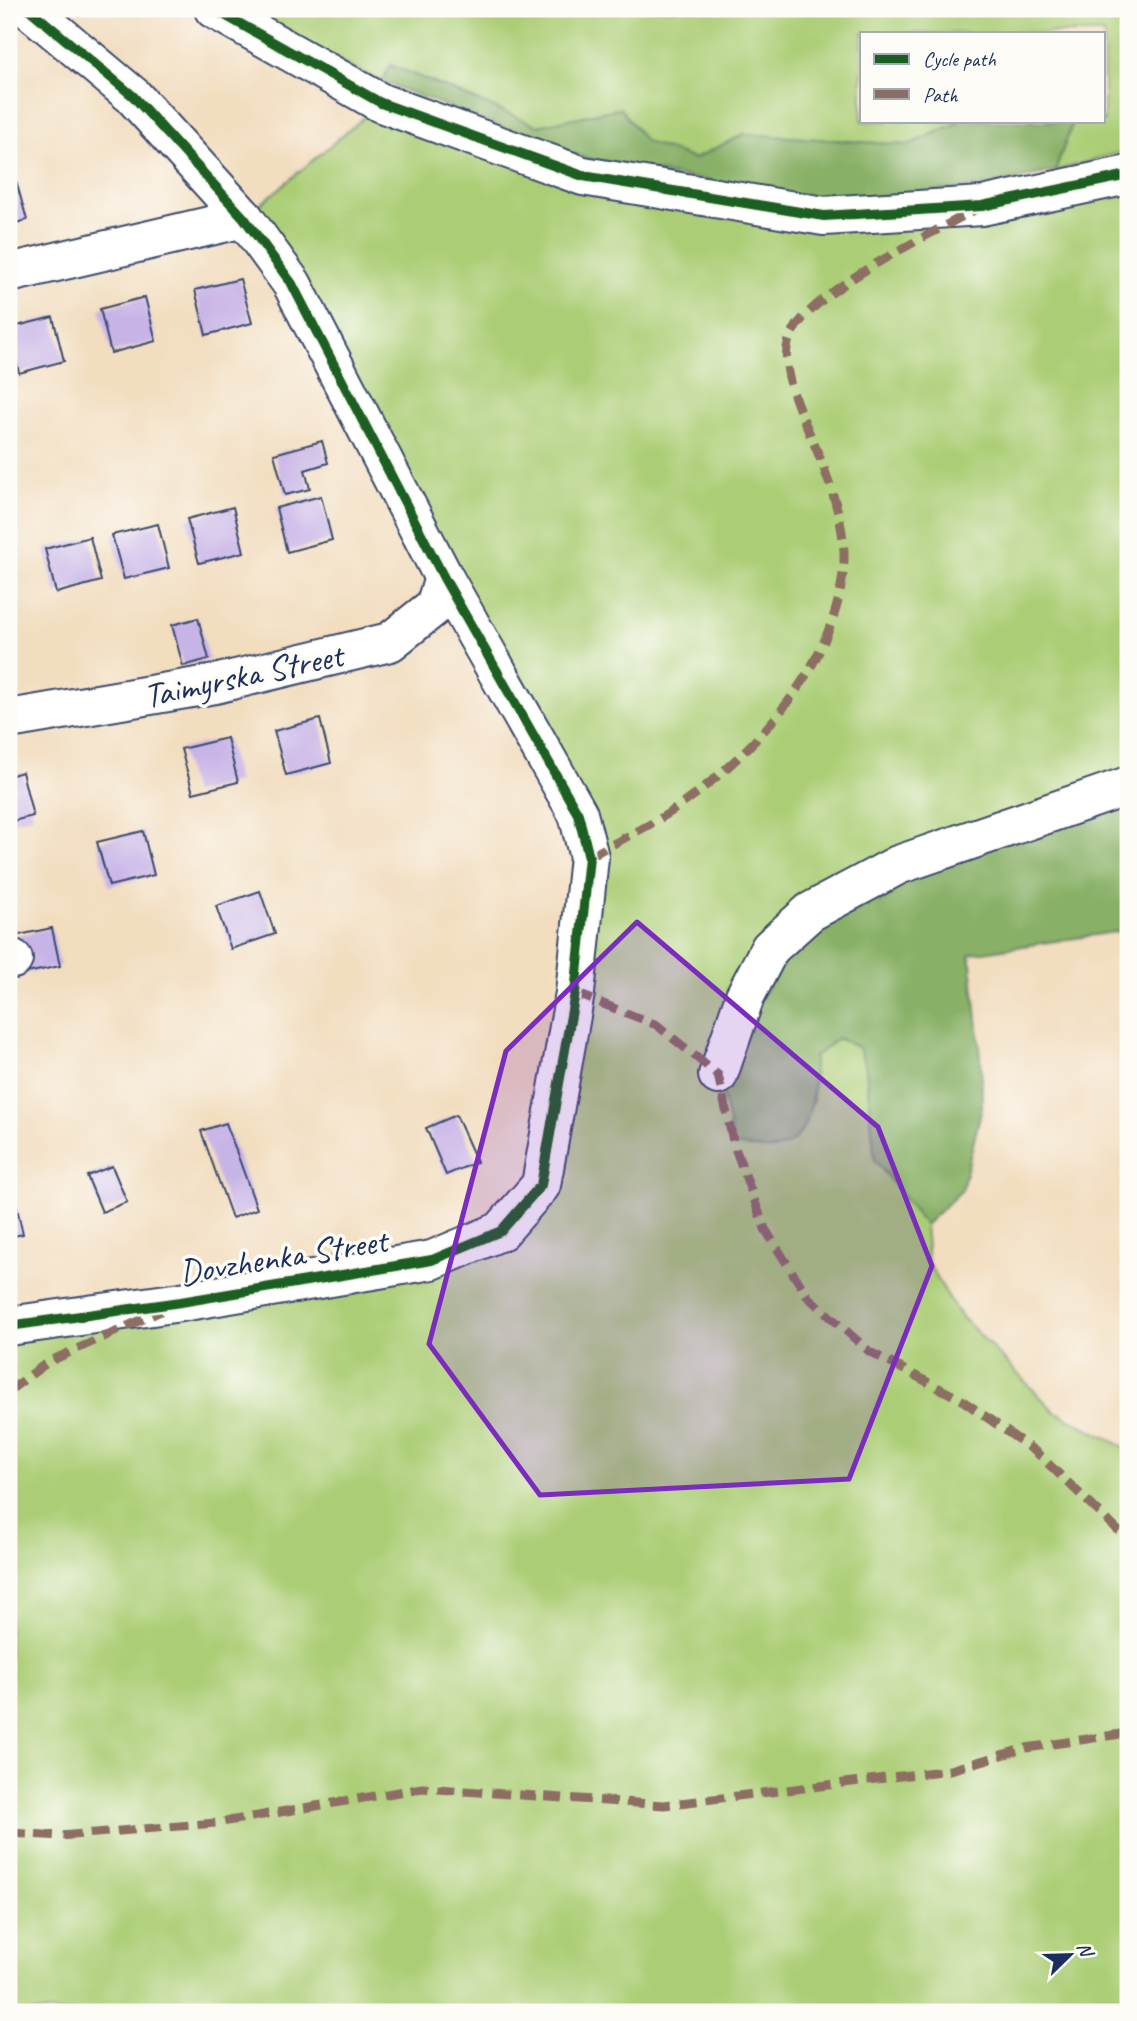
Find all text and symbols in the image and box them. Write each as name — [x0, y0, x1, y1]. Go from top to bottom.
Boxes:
legend — [860, 32, 1106, 122]
text: Cycle path — [923, 46, 996, 72]
text: Path — [923, 82, 959, 108]
street label: Taimyrska Street — [140, 632, 350, 718]
street label: Dovzhenka Street — [176, 1217, 394, 1295]
north arrow — [1036, 1920, 1106, 1990]
text: N — [1071, 1939, 1099, 1962]

